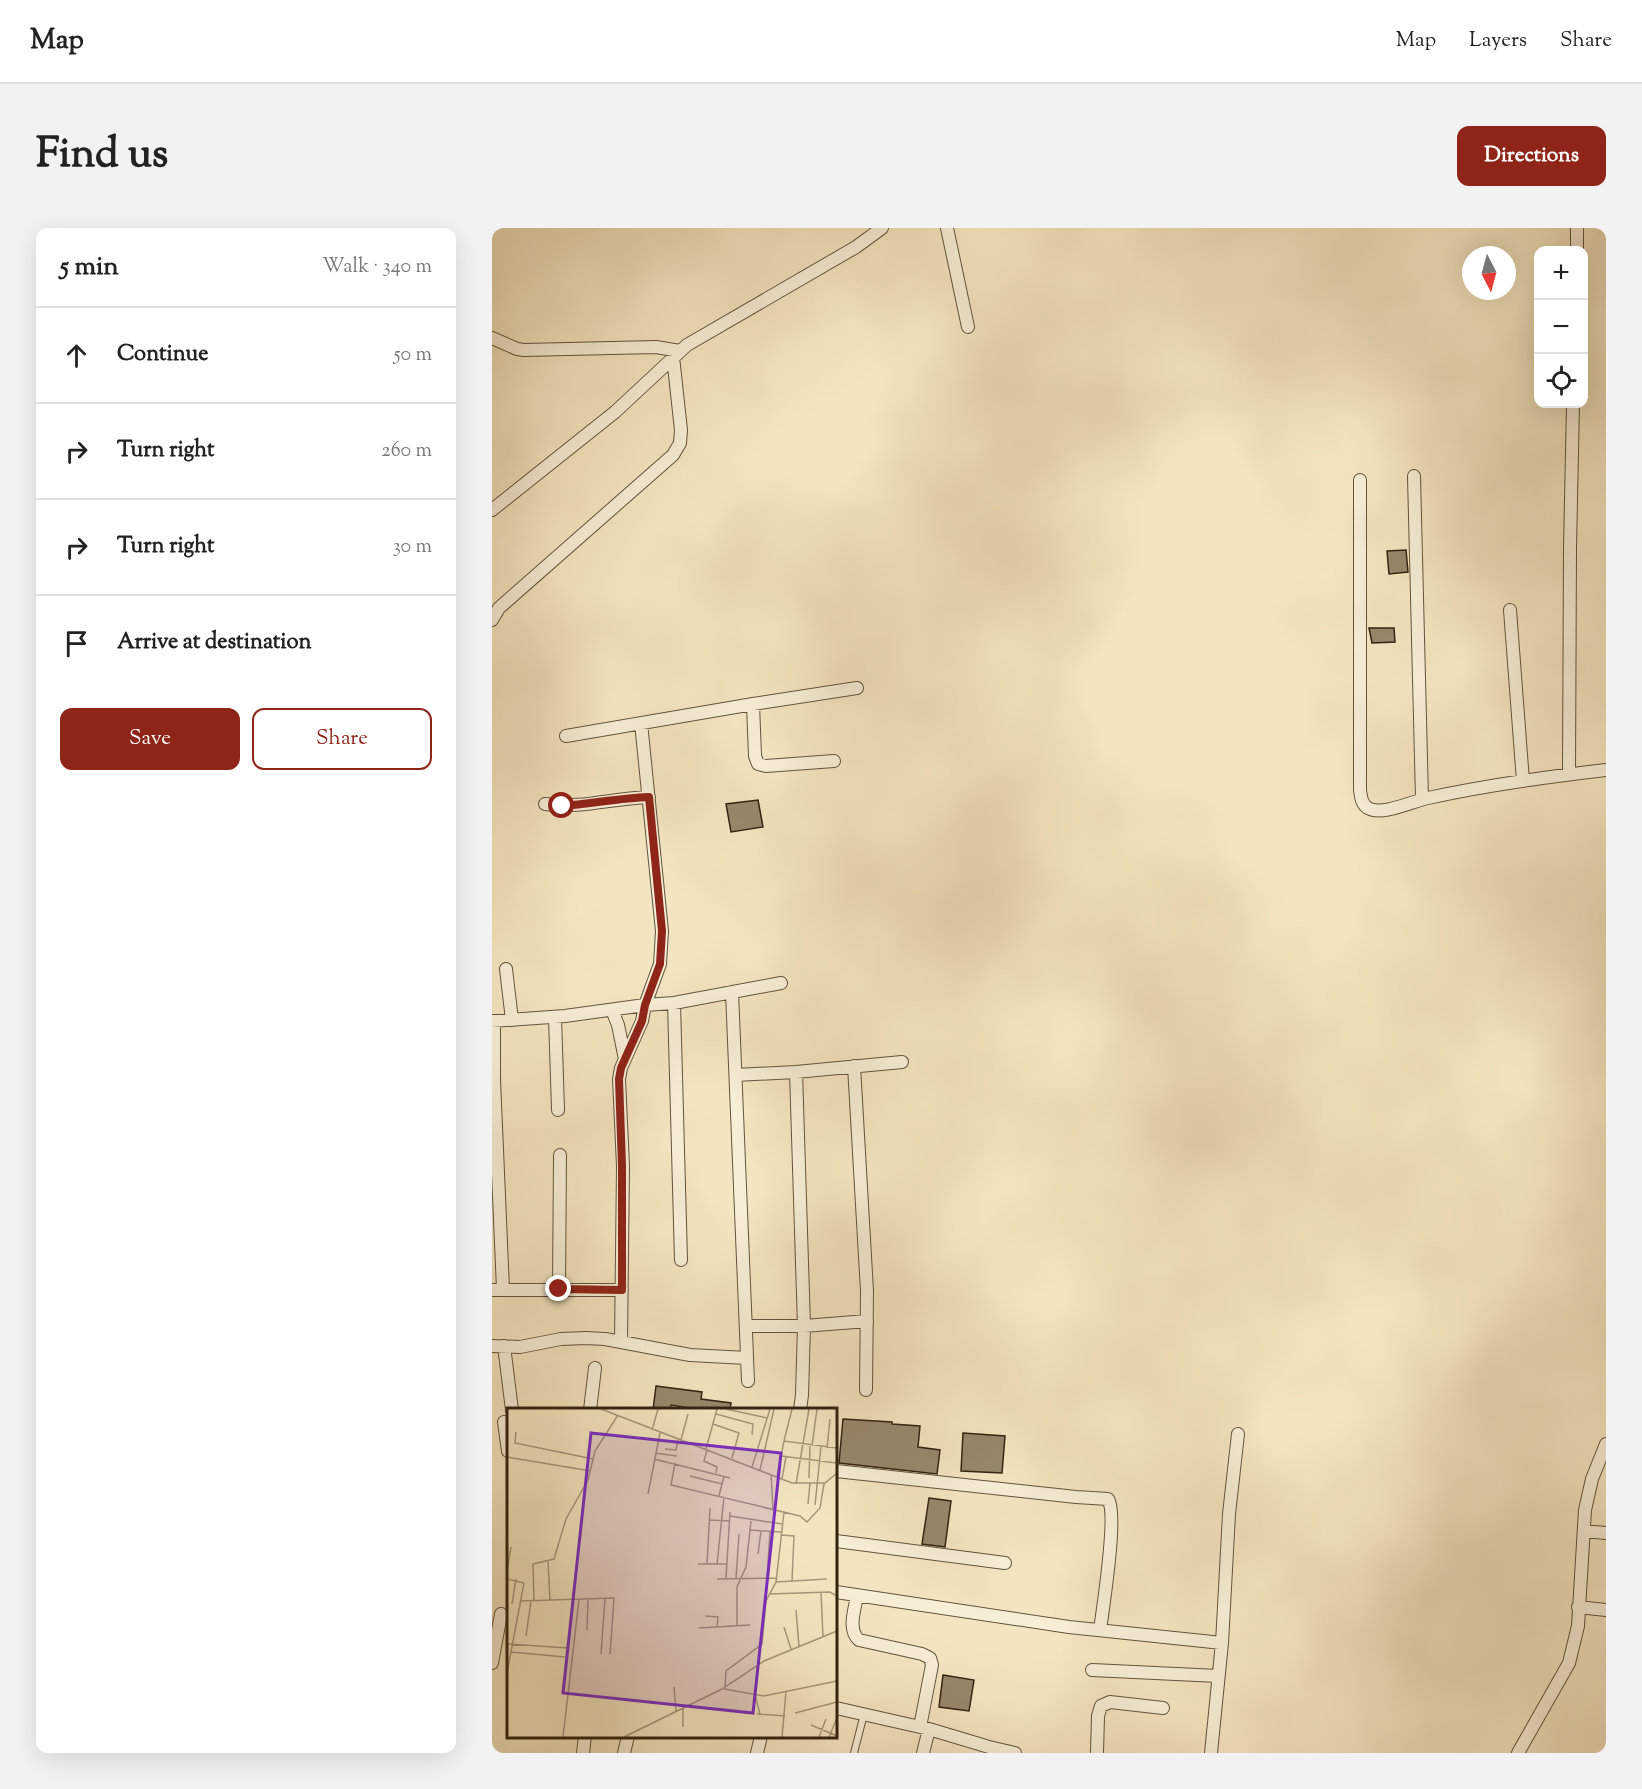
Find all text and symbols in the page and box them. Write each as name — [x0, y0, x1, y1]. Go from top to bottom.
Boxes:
text: Map — [30, 21, 84, 61]
text: Map — [1396, 26, 1436, 56]
text: Layers — [1469, 26, 1527, 56]
text: Share — [1560, 26, 1612, 56]
text: Find us — [36, 126, 168, 186]
button: Directions — [1457, 126, 1606, 186]
north arrow — [1462, 246, 1516, 300]
map controls — [1534, 246, 1588, 408]
button: + — [1534, 246, 1588, 300]
text: 5 min — [60, 249, 119, 286]
text: Walk · 340 m — [322, 253, 432, 282]
button: − — [1534, 300, 1588, 354]
icon: ahead — [60, 339, 93, 372]
text: Continue — [117, 339, 208, 371]
text: 50 m — [394, 341, 432, 370]
button: locate — [1534, 354, 1588, 408]
icon: right — [60, 435, 93, 468]
text: Turn right — [117, 435, 214, 467]
text: 260 m — [381, 437, 432, 466]
icon: right — [60, 531, 93, 564]
text: Turn right — [117, 531, 214, 563]
text: 30 m — [393, 533, 432, 562]
icon: arrive — [60, 627, 93, 660]
text: Arrive at destination — [117, 627, 312, 659]
button: Save — [60, 708, 240, 770]
button: Share — [252, 708, 432, 770]
route start — [548, 792, 574, 818]
route end — [545, 1275, 571, 1301]
inset map — [507, 1408, 837, 1738]

